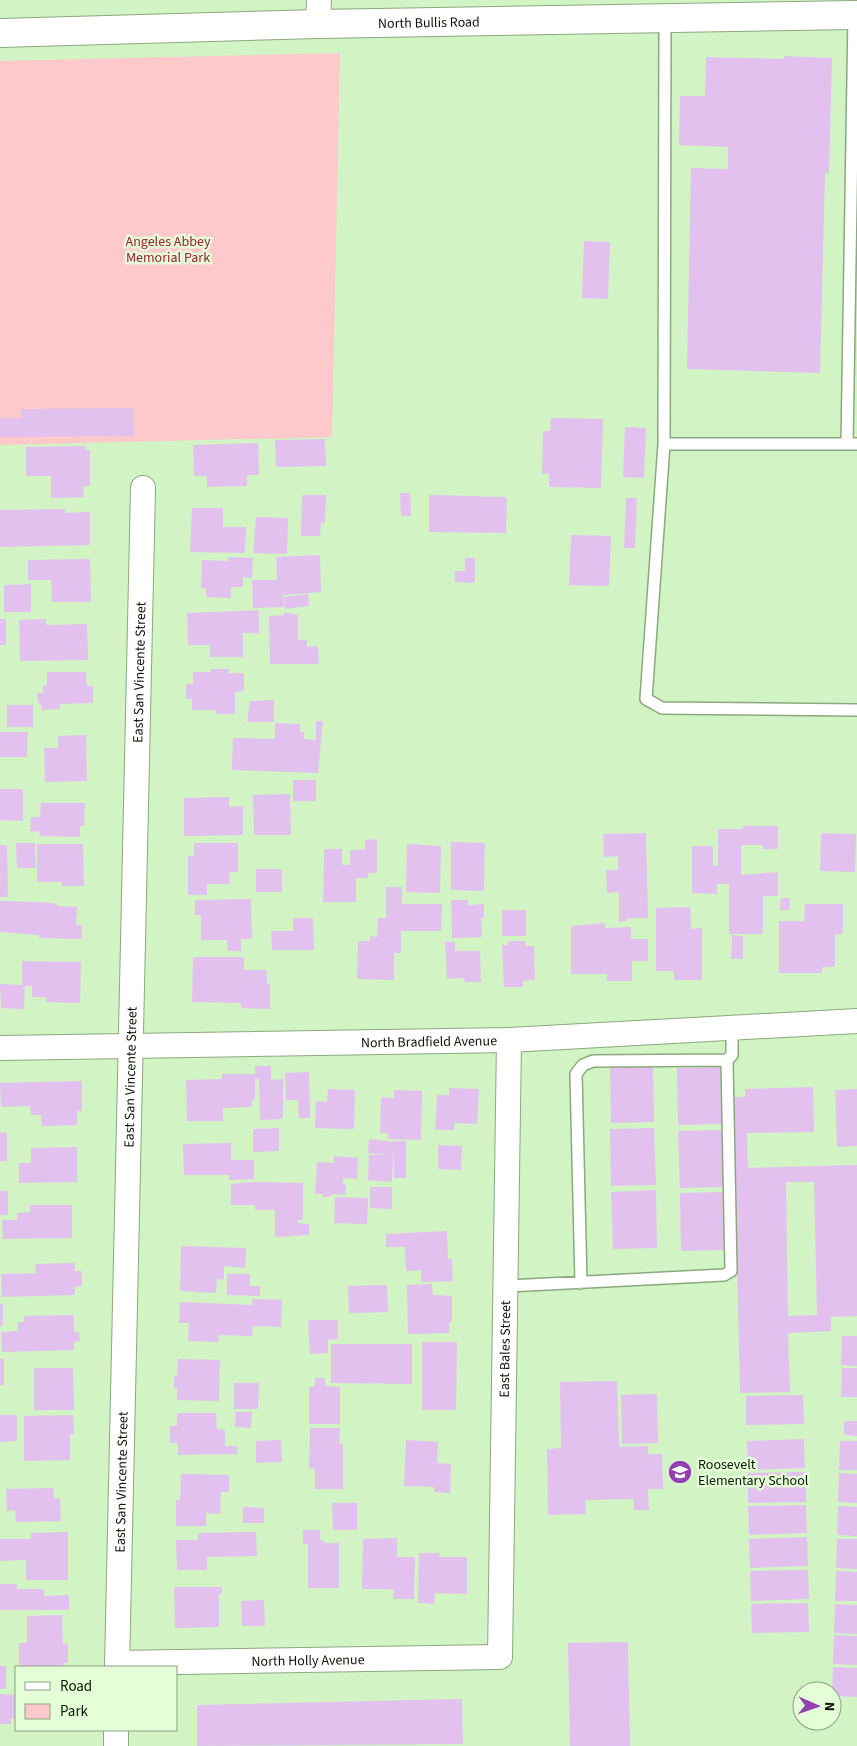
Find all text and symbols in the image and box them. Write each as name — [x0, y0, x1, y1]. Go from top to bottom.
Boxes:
street label: North Bullis Road — [378, 12, 480, 34]
park label: Angeles Abbey Memorial Park — [126, 232, 211, 268]
street label: East San Vincente Street — [128, 601, 151, 743]
street label: East San Vincente Street — [119, 1006, 143, 1148]
street label: North Bradfield Avenue — [361, 1031, 497, 1053]
street label: East Bales Street — [495, 1300, 516, 1398]
street label: East San Vincente Street — [111, 1411, 134, 1553]
place label: Roosevelt Elementary School — [698, 1455, 809, 1491]
school or university icon: Roosevelt Elementary School — [667, 1459, 693, 1485]
street label: North Holly Avenue — [251, 1650, 365, 1672]
legend — [15, 1666, 178, 1731]
text: Road — [60, 1676, 92, 1697]
north arrow — [792, 1681, 842, 1731]
text: Park — [60, 1701, 89, 1722]
text: N — [819, 1701, 839, 1711]

